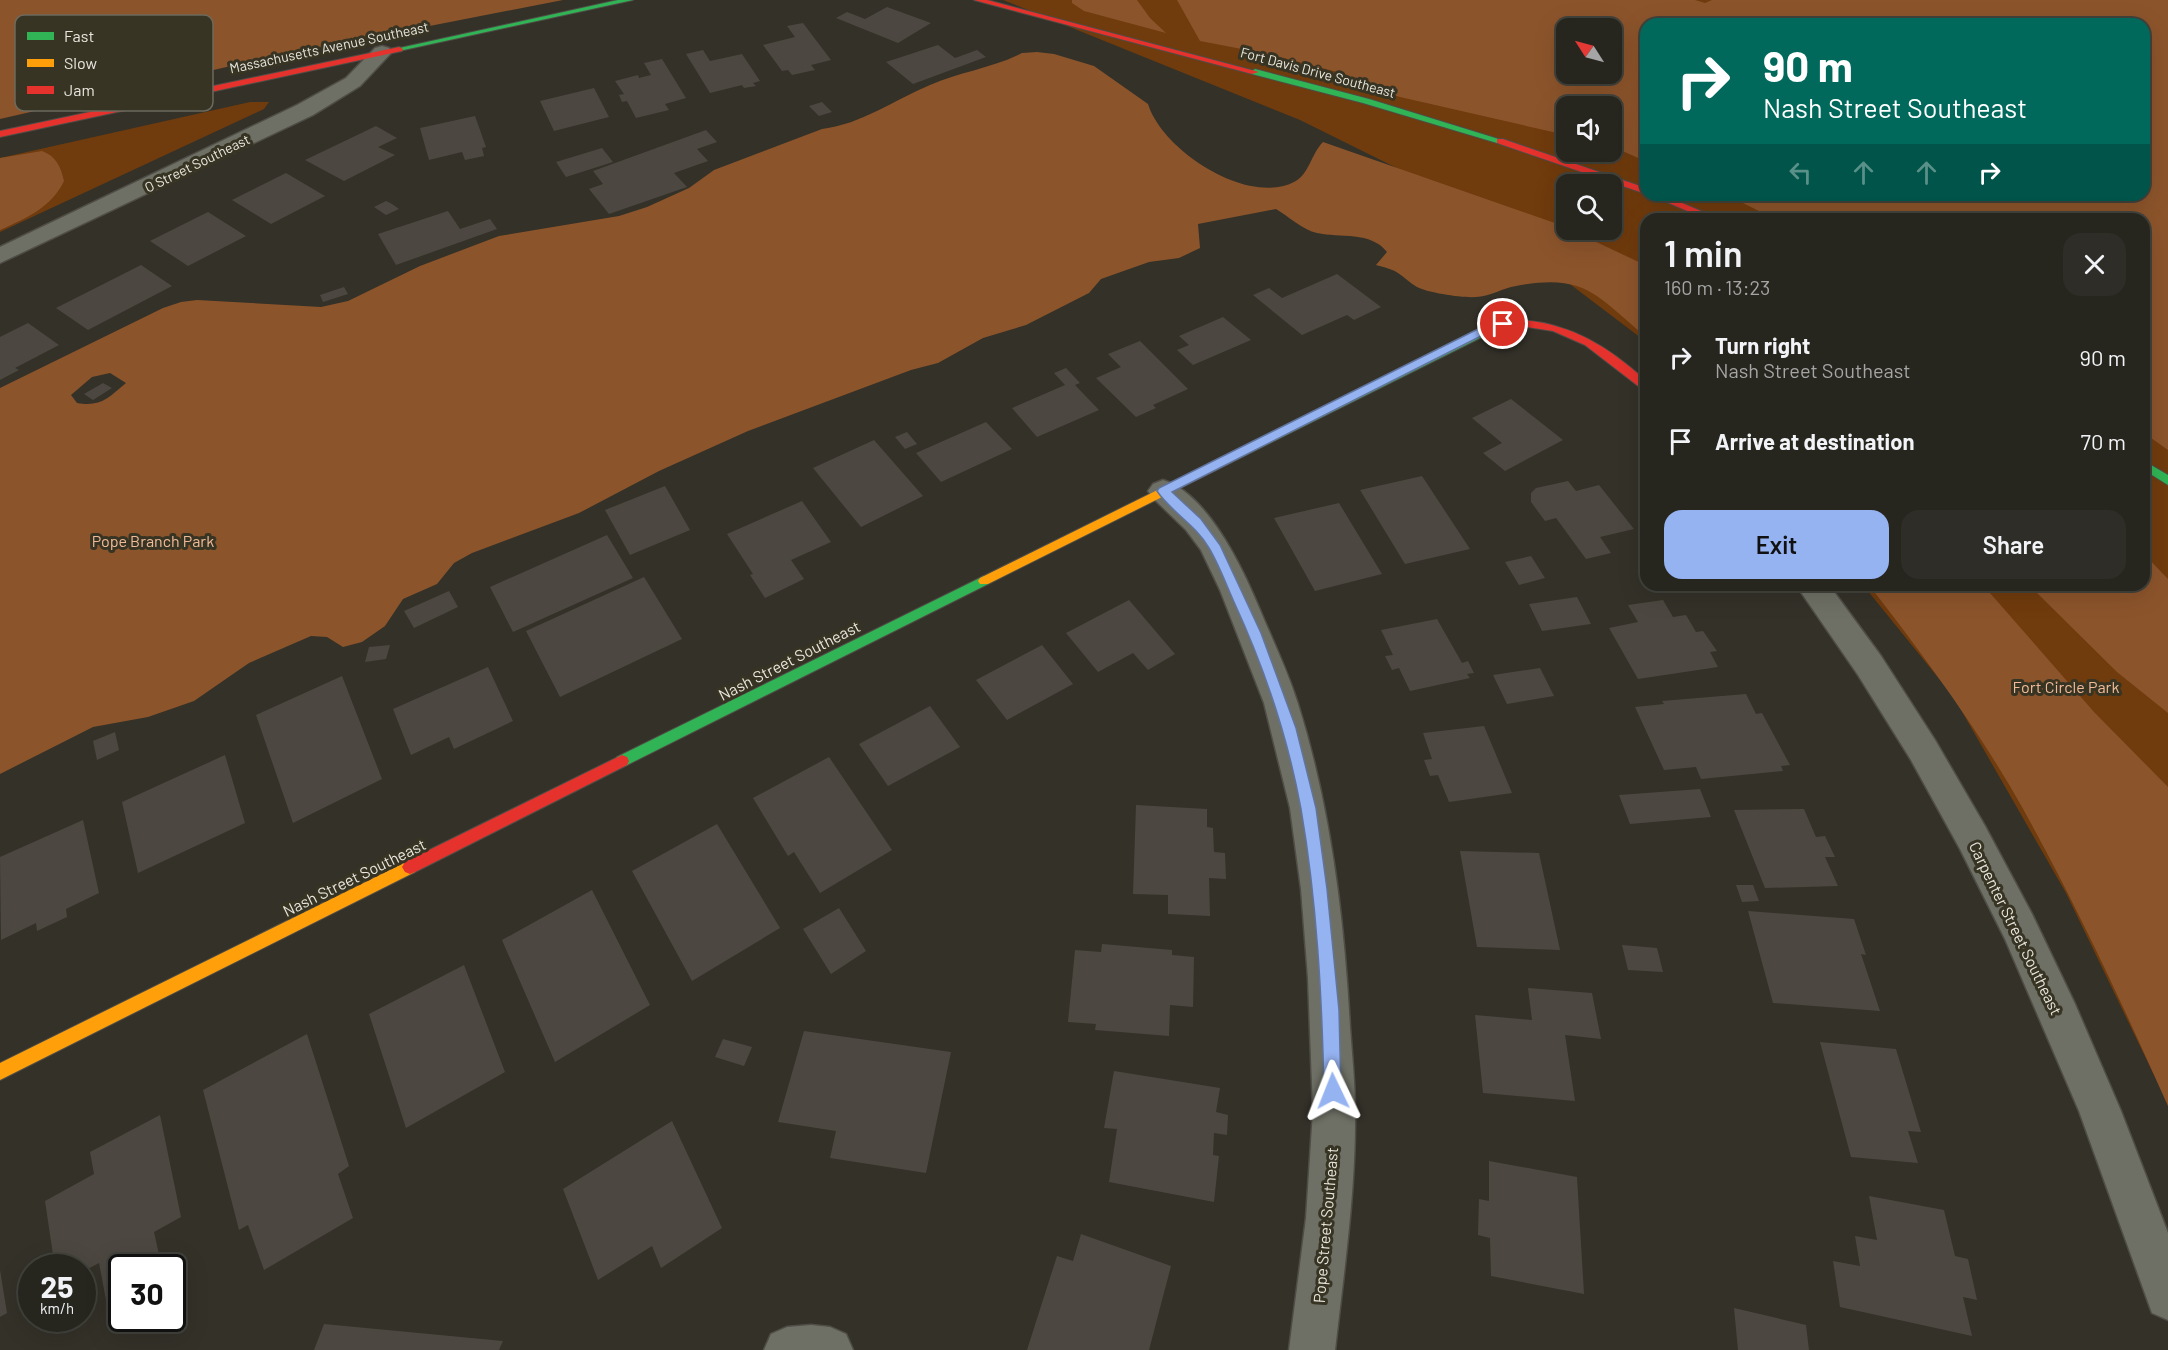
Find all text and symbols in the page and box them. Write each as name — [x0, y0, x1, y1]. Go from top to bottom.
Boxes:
legend — [15, 15, 213, 111]
street label: Massachusetts Avenue Southeast — [228, 18, 430, 76]
north arrow — [1556, 18, 1622, 84]
map controls — [1556, 18, 1622, 240]
text: Fast — [64, 26, 94, 45]
text: 90 m — [1763, 40, 1853, 90]
icon: right — [1664, 42, 1742, 120]
street label: Fort Davis Drive Southeast — [1239, 43, 1397, 101]
text: Slow — [64, 53, 97, 72]
text: Jam — [64, 80, 95, 99]
text: Nash Street Southeast — [1763, 91, 2027, 123]
button: sound — [1556, 96, 1622, 162]
street label: O Street Southeast — [142, 130, 252, 196]
icon: left — [1784, 156, 1817, 189]
icon: ahead — [1847, 156, 1880, 189]
icon: ahead — [1910, 156, 1943, 189]
icon: right — [1973, 156, 2006, 189]
button: search — [1556, 174, 1622, 240]
text: 1 min — [1664, 231, 1743, 274]
button: close — [2063, 233, 2126, 296]
text: 160 m · 13:23 — [1664, 275, 1770, 299]
pin — [1477, 298, 1528, 349]
icon: arrive — [1486, 307, 1519, 340]
text: Turn right — [1715, 332, 1810, 358]
icon: right — [1664, 341, 1697, 374]
text: 90 m — [2080, 344, 2126, 370]
text: Nash Street Southeast — [1715, 358, 1911, 382]
icon: arrive — [1664, 425, 1697, 458]
text: Arrive at destination — [1715, 428, 1914, 454]
text: 70 m — [2081, 428, 2126, 454]
button: Exit — [1664, 510, 1889, 579]
button: Share — [1901, 510, 2126, 579]
park label: Pope Branch Park — [92, 531, 214, 550]
street label: Nash Street Southeast — [715, 616, 863, 704]
park label: Fort Circle Park — [2013, 677, 2119, 696]
street label: Nash Street Southeast — [280, 834, 428, 920]
street label: Carpenter Street Southeast — [1966, 838, 2066, 1018]
position arrow — [1301, 1059, 1365, 1123]
street label: Pope Street Southeast — [1309, 1146, 1341, 1304]
speed limit sign: 30 — [108, 1254, 186, 1332]
text: 25 — [41, 1268, 73, 1304]
text: km/h — [40, 1299, 74, 1317]

